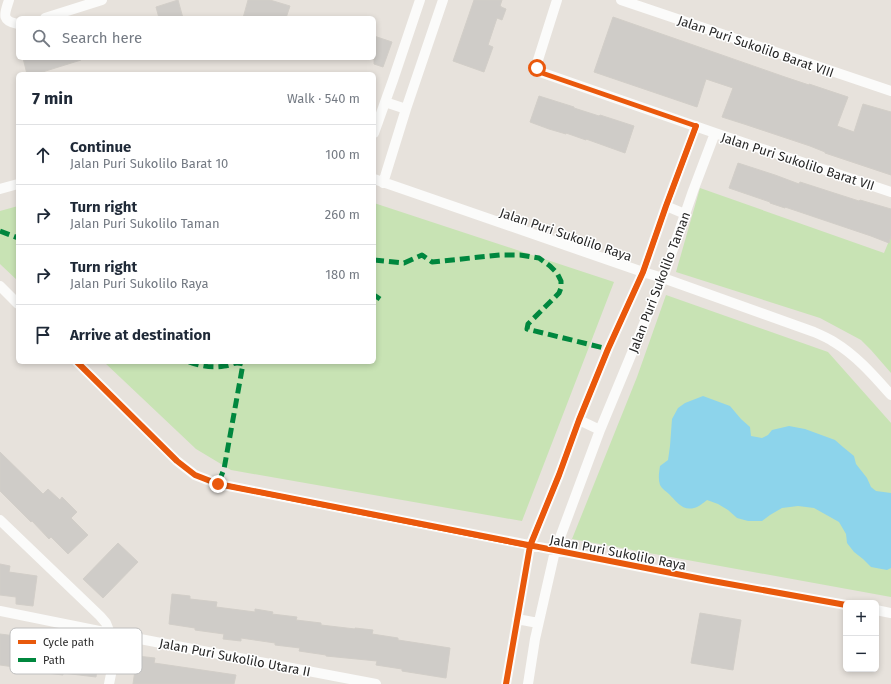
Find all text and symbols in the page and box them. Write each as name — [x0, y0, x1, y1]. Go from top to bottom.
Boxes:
street label: Jalan Puri Sukolilo Barat VIII — [676, 13, 836, 80]
search box — [16, 16, 376, 60]
icon: search — [30, 27, 52, 49]
text: Search here — [62, 29, 142, 47]
route start — [528, 59, 546, 77]
text: 7 min — [32, 88, 73, 109]
text: Walk · 540 m — [287, 91, 360, 106]
street label: Jalan Puri Sukolilo Barat VII — [719, 130, 876, 193]
text: Continue — [70, 138, 131, 156]
icon: ahead — [32, 144, 54, 166]
text: 100 m — [325, 147, 360, 162]
text: Jalan Puri Sukolilo Barat 10 — [70, 156, 228, 171]
text: Turn right — [70, 198, 137, 216]
icon: right — [32, 204, 54, 226]
street label: Jalan Puri Sukolilo Raya — [498, 205, 634, 264]
text: 260 m — [325, 207, 360, 222]
street label: Jalan Puri Sukolilo Taman — [626, 210, 693, 355]
text: Jalan Puri Sukolilo Taman — [70, 216, 220, 231]
text: Turn right — [70, 258, 137, 276]
icon: right — [32, 264, 54, 286]
text: 180 m — [325, 267, 360, 282]
text: Jalan Puri Sukolilo Raya — [70, 276, 209, 291]
icon: arrive — [32, 324, 54, 346]
text: Arrive at destination — [70, 326, 211, 344]
route end — [209, 475, 227, 493]
street label: Jalan Puri Sukolilo Raya — [548, 532, 687, 573]
map controls — [843, 600, 879, 672]
button: + — [843, 600, 879, 636]
legend — [10, 628, 142, 674]
street label: Jalan Puri Sukolilo Utara II — [158, 635, 312, 680]
text: Cycle path — [43, 636, 94, 649]
button: − — [843, 636, 879, 672]
text: Path — [43, 654, 65, 667]

